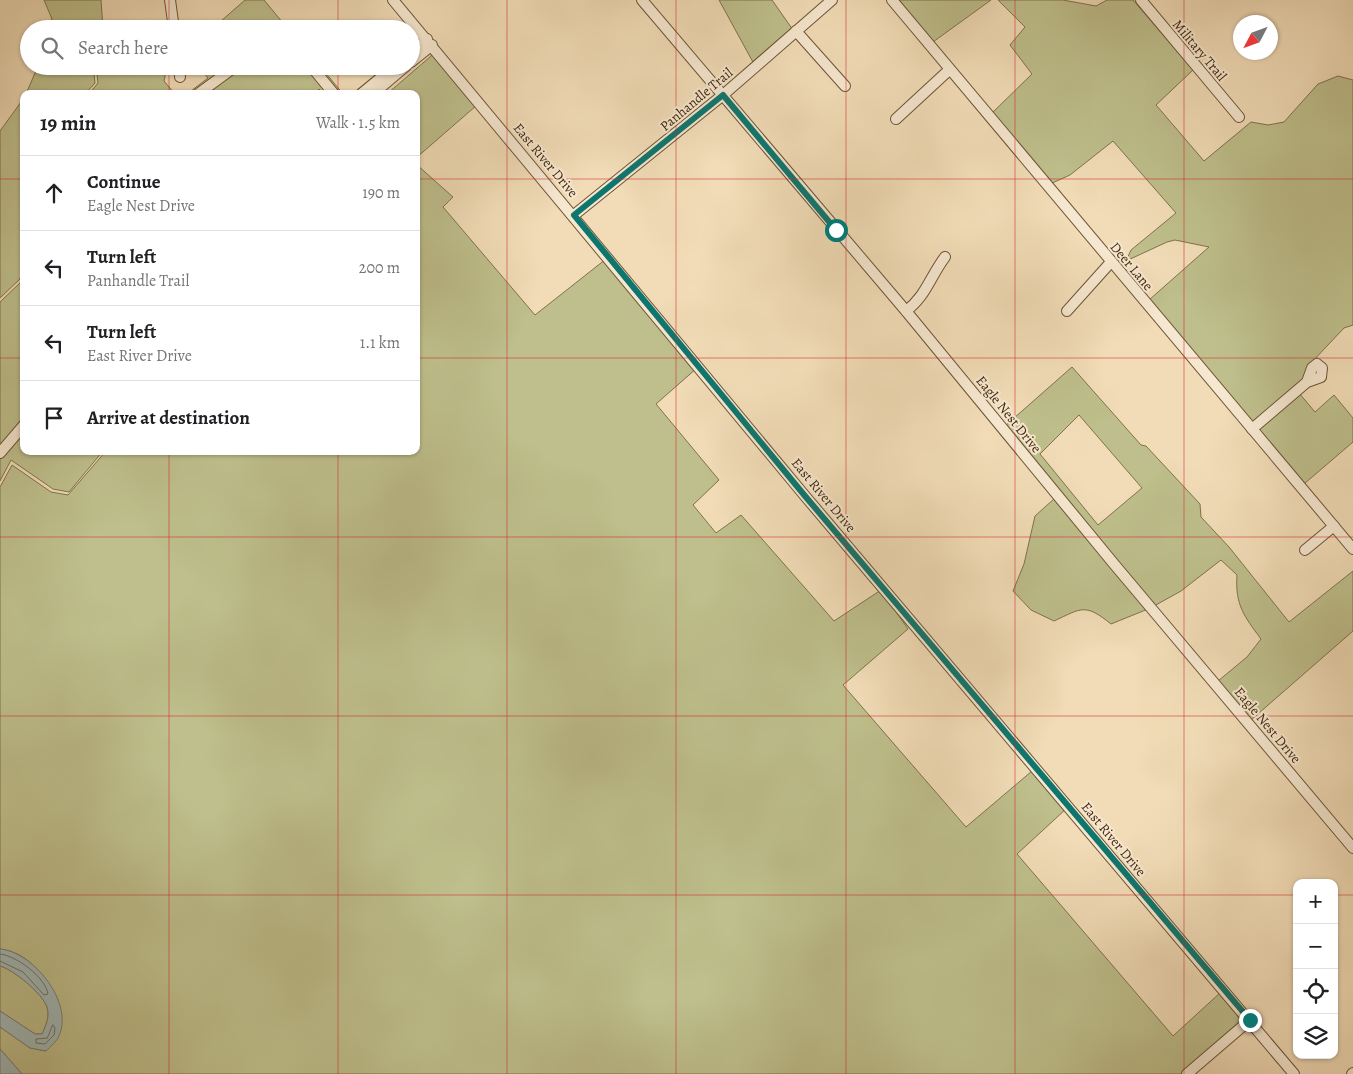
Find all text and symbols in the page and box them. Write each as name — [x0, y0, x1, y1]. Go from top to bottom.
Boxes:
street label: Military Trail — [1168, 15, 1231, 86]
north arrow — [1233, 15, 1278, 60]
search box — [20, 20, 420, 75]
icon: search — [38, 34, 66, 62]
text: Search here — [78, 35, 168, 61]
street label: Panhandle Trail — [656, 63, 737, 135]
text: 19 min — [40, 109, 96, 137]
text: Walk · 1.5 km — [316, 112, 400, 134]
street label: East River Drive — [509, 119, 582, 202]
text: Continue — [87, 169, 161, 195]
icon: ahead — [40, 179, 68, 207]
text: 190 m — [362, 182, 400, 204]
text: Eagle Nest Drive — [87, 195, 195, 217]
route start — [825, 219, 848, 242]
street label: Deer Lane — [1106, 238, 1158, 295]
text: Turn left — [87, 244, 156, 270]
icon: left — [40, 254, 68, 282]
text: 200 m — [359, 257, 400, 279]
text: Panhandle Trail — [87, 270, 189, 292]
text: Turn left — [87, 319, 156, 345]
icon: left — [40, 329, 68, 357]
text: 1.1 km — [360, 332, 400, 354]
text: East River Drive — [87, 345, 192, 367]
street label: Eagle Nest Drive — [971, 372, 1046, 457]
icon: arrive — [40, 404, 68, 432]
text: Arrive at destination — [87, 405, 250, 431]
street label: East River Drive — [787, 454, 860, 537]
street label: Eagle Nest Drive — [1230, 683, 1305, 768]
street label: East River Drive — [1077, 798, 1150, 881]
map controls — [1293, 879, 1338, 1059]
button: + — [1293, 879, 1338, 924]
button: − — [1293, 924, 1338, 969]
button: locate — [1293, 969, 1338, 1014]
route end — [1239, 1009, 1262, 1032]
button: layers — [1293, 1014, 1338, 1059]

